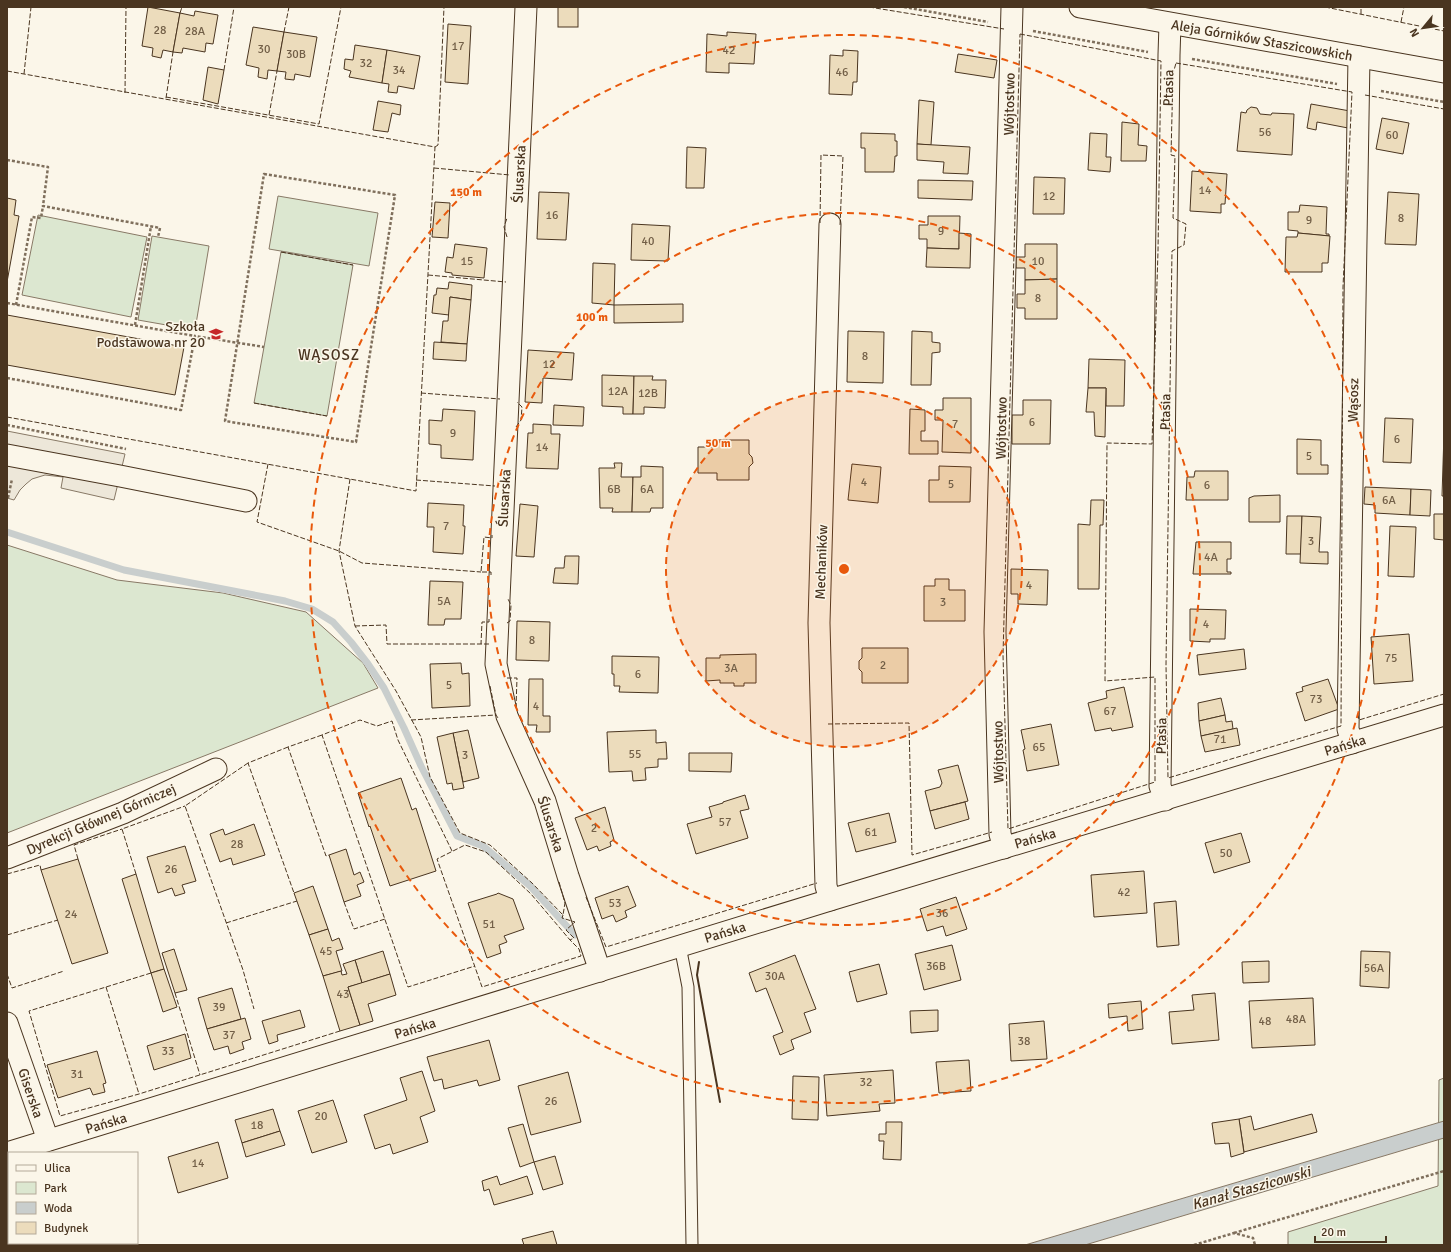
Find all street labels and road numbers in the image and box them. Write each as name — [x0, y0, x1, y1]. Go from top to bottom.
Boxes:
street label: Aleja Górników Staszicowskich — [1170, 16, 1354, 65]
street label: Ptasia — [1160, 69, 1177, 107]
street label: Wójtostwo — [1000, 72, 1019, 136]
street label: Ślusarska — [509, 145, 530, 203]
street label: Wąsosz — [1345, 378, 1362, 422]
street label: Ptasia — [1157, 393, 1174, 431]
street label: Wójtostwo — [992, 396, 1011, 460]
street label: Ślusarska — [494, 469, 515, 527]
street label: Mechaników — [812, 524, 831, 600]
street label: Ptasia — [1153, 717, 1170, 755]
street label: Wójtostwo — [989, 720, 1008, 784]
street label: Pańska — [1322, 731, 1368, 760]
street label: Dyrekcji Głównej Górniczej — [24, 780, 178, 859]
street label: Ślusarska — [533, 794, 568, 854]
street label: Pańska — [1012, 824, 1058, 853]
street label: Pańska — [702, 918, 748, 947]
street label: Pańska — [392, 1014, 438, 1043]
street label: Giserska — [14, 1066, 47, 1120]
street label: Pańska — [83, 1109, 129, 1138]

